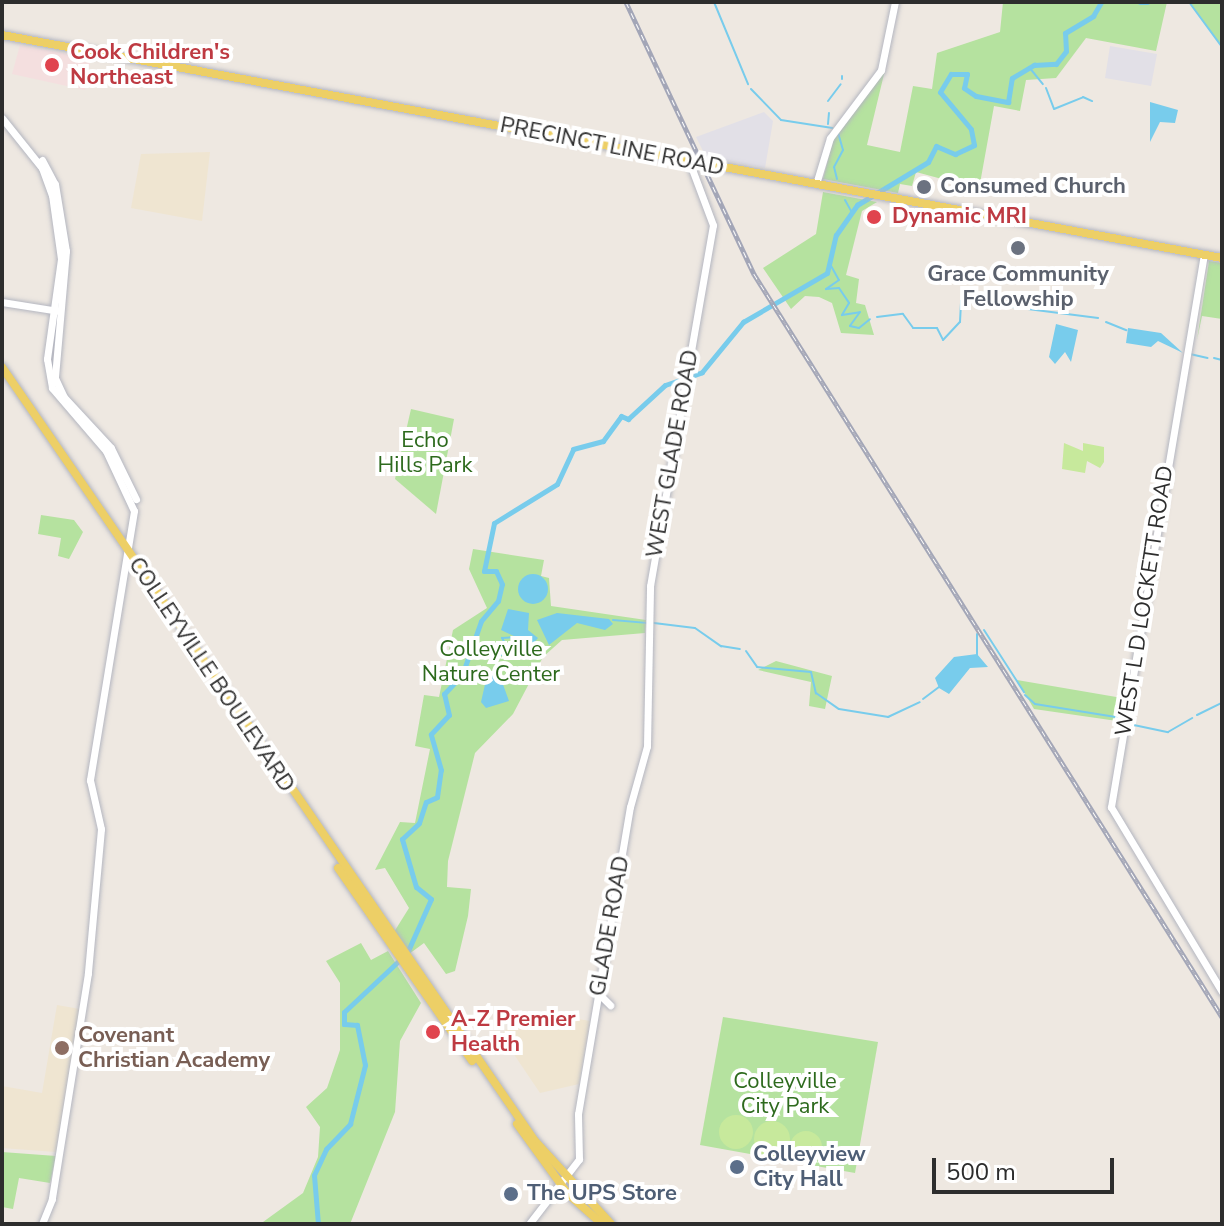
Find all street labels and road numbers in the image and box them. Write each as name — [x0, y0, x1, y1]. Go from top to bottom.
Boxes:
street label: PRECINCT LINE ROAD — [498, 112, 726, 182]
street label: WEST GLADE ROAD — [642, 348, 704, 560]
street label: WEST L D LOCKETT ROAD — [1111, 464, 1179, 738]
street label: COLLEYVILLE BOULEVARD — [122, 553, 300, 797]
street label: GLADE ROAD — [585, 854, 635, 998]

